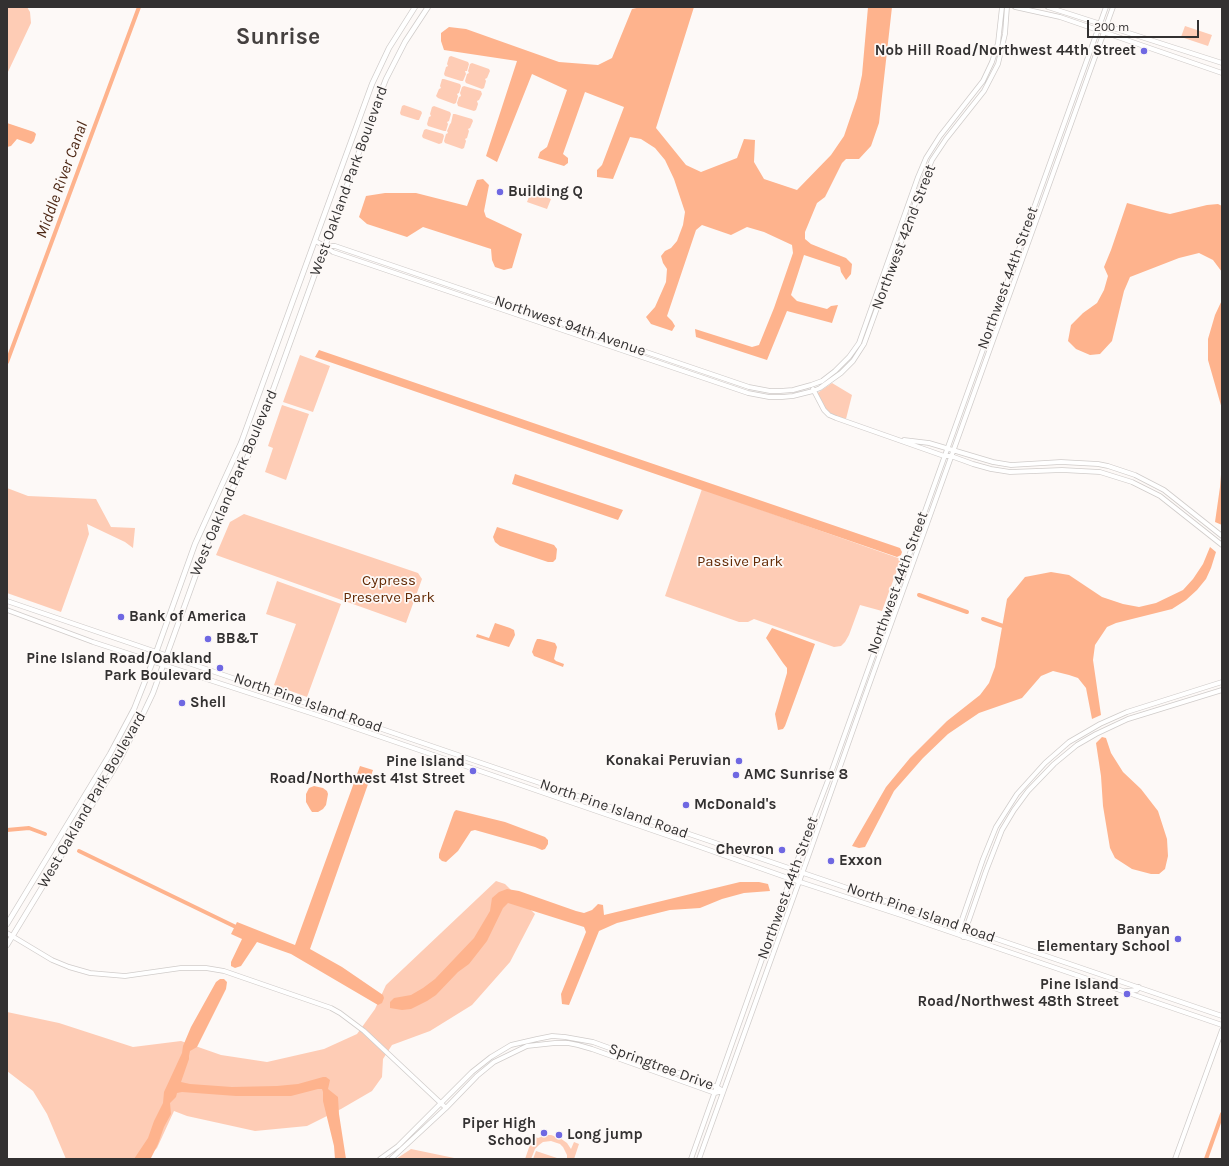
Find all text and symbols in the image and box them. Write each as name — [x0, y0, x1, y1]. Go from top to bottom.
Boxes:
scale bar — [1089, 12, 1201, 38]
text: 200 m — [1094, 20, 1129, 34]
district label: Sunrise — [236, 23, 320, 51]
place label: Nob Hill Road/Northwest 44th Street — [875, 42, 1136, 60]
marker: Nob Hill Road/Northwest 44th Street — [1139, 46, 1149, 56]
street label: West Oakland Park Boulevard — [306, 84, 392, 278]
water label: Middle River Canal — [32, 119, 92, 241]
street label: Northwest 42nd Street — [868, 162, 940, 312]
place label: Building Q — [508, 183, 583, 201]
marker: Building Q — [495, 187, 505, 197]
street label: Northwest 44th Street — [974, 204, 1042, 352]
street label: Northwest 94th Avenue — [492, 292, 648, 360]
street label: West Oakland Park Boulevard — [187, 387, 281, 579]
street label: Northwest 44th Street — [864, 509, 932, 657]
park label: Passive Park — [697, 553, 783, 571]
park label: Cypress Preserve Park — [343, 572, 435, 607]
place label: Bank of America — [129, 608, 246, 626]
marker: Bank of America — [116, 612, 126, 622]
place label: BB&T — [216, 630, 258, 648]
marker: BB&T — [203, 634, 213, 644]
place label: Pine Island Road/Oakland Park Boulevard — [26, 650, 212, 685]
marker: Pine Island Road/Oakland Park Boulevard — [215, 663, 225, 673]
street label: North Pine Island Road — [231, 669, 385, 737]
place label: Shell — [190, 694, 226, 712]
marker: Shell — [177, 698, 187, 708]
street label: West Oakland Park Boulevard — [34, 709, 150, 891]
place label: Konakai Peruvian — [605, 752, 731, 770]
place label: Pine Island Road/Northwest 41st Street — [269, 753, 465, 788]
marker: Konakai Peruvian — [734, 756, 744, 766]
marker: Pine Island Road/Northwest 41st Street — [468, 766, 478, 776]
place label: AMC Sunrise 8 — [744, 766, 848, 784]
marker: AMC Sunrise 8 — [731, 770, 741, 780]
street label: North Pine Island Road — [537, 775, 691, 843]
place label: McDonald's — [694, 796, 776, 814]
marker: McDonald's — [681, 800, 691, 810]
street label: Northwest 44th Street — [754, 814, 822, 962]
place label: Chevron — [716, 841, 774, 859]
marker: Chevron — [777, 845, 787, 855]
place label: Exxon — [839, 852, 882, 870]
marker: Exxon — [826, 856, 836, 866]
street label: North Pine Island Road — [844, 879, 998, 947]
place label: Banyan Elementary School — [1037, 921, 1170, 956]
marker: Banyan Elementary School — [1173, 934, 1183, 944]
place label: Pine Island Road/Northwest 48th Street — [918, 976, 1119, 1011]
marker: Pine Island Road/Northwest 48th Street — [1122, 989, 1132, 999]
street label: Springtree Drive — [606, 1040, 716, 1094]
place label: Piper High School — [462, 1115, 536, 1150]
place label: Long jump — [567, 1126, 643, 1144]
marker: Piper High School — [539, 1128, 549, 1138]
marker: Long jump — [554, 1130, 564, 1140]

